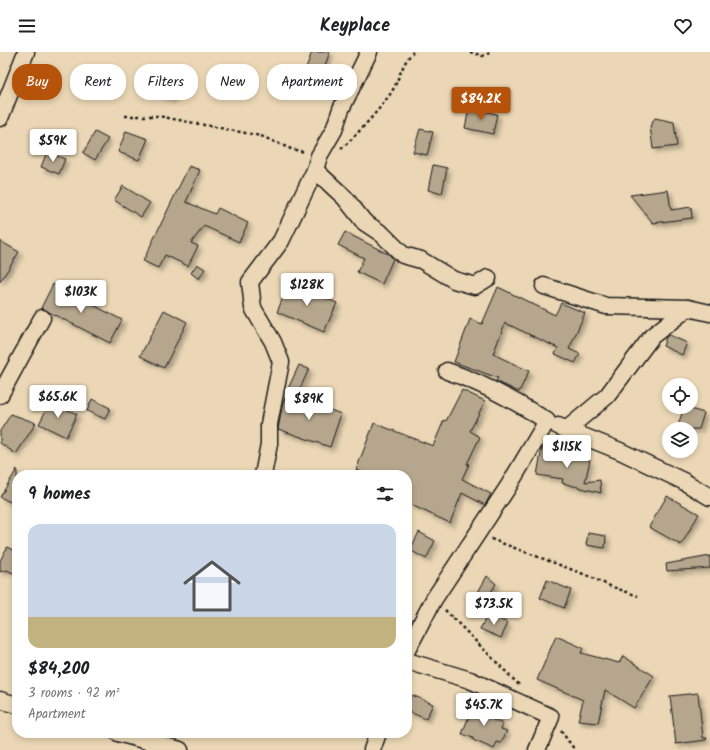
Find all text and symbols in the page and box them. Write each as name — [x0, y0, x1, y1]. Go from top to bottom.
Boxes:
text: Keyplace — [320, 12, 390, 41]
icon: menu — [16, 15, 38, 37]
icon: heart — [672, 15, 694, 37]
chip: Buy — [12, 64, 62, 100]
chip: Rent — [70, 64, 126, 100]
chip: Filters — [134, 64, 198, 100]
chip: New — [206, 64, 259, 100]
chip: Apartment — [267, 64, 357, 100]
pin: $84.2K — [448, 87, 514, 121]
text: $84.2K — [461, 89, 501, 110]
pin: $59K — [29, 129, 77, 163]
text: $59K — [39, 131, 67, 152]
pin: $128K — [279, 273, 335, 307]
text: $128K — [290, 275, 324, 296]
pin: $103K — [53, 280, 109, 314]
text: $103K — [64, 282, 98, 303]
map controls — [662, 378, 698, 458]
button: locate — [662, 378, 698, 414]
pin: $65.6K — [25, 385, 91, 419]
text: $65.6K — [38, 387, 78, 408]
pin: $89K — [285, 387, 333, 421]
text: $89K — [294, 389, 324, 410]
button: layers — [662, 422, 698, 458]
pin: $115K — [539, 435, 595, 469]
text: $115K — [552, 437, 582, 458]
text: 9 homes — [28, 481, 91, 508]
icon: filters — [374, 483, 396, 505]
icon: home — [176, 550, 248, 622]
pin: $73.5K — [461, 592, 527, 626]
text: $73.5K — [475, 594, 513, 615]
text: $84,200 — [28, 656, 89, 683]
text: 3 rooms · 92 m² — [28, 683, 120, 704]
pin: $45.7K — [451, 693, 517, 727]
text: $45.7K — [465, 695, 503, 716]
text: Apartment — [28, 704, 86, 725]

